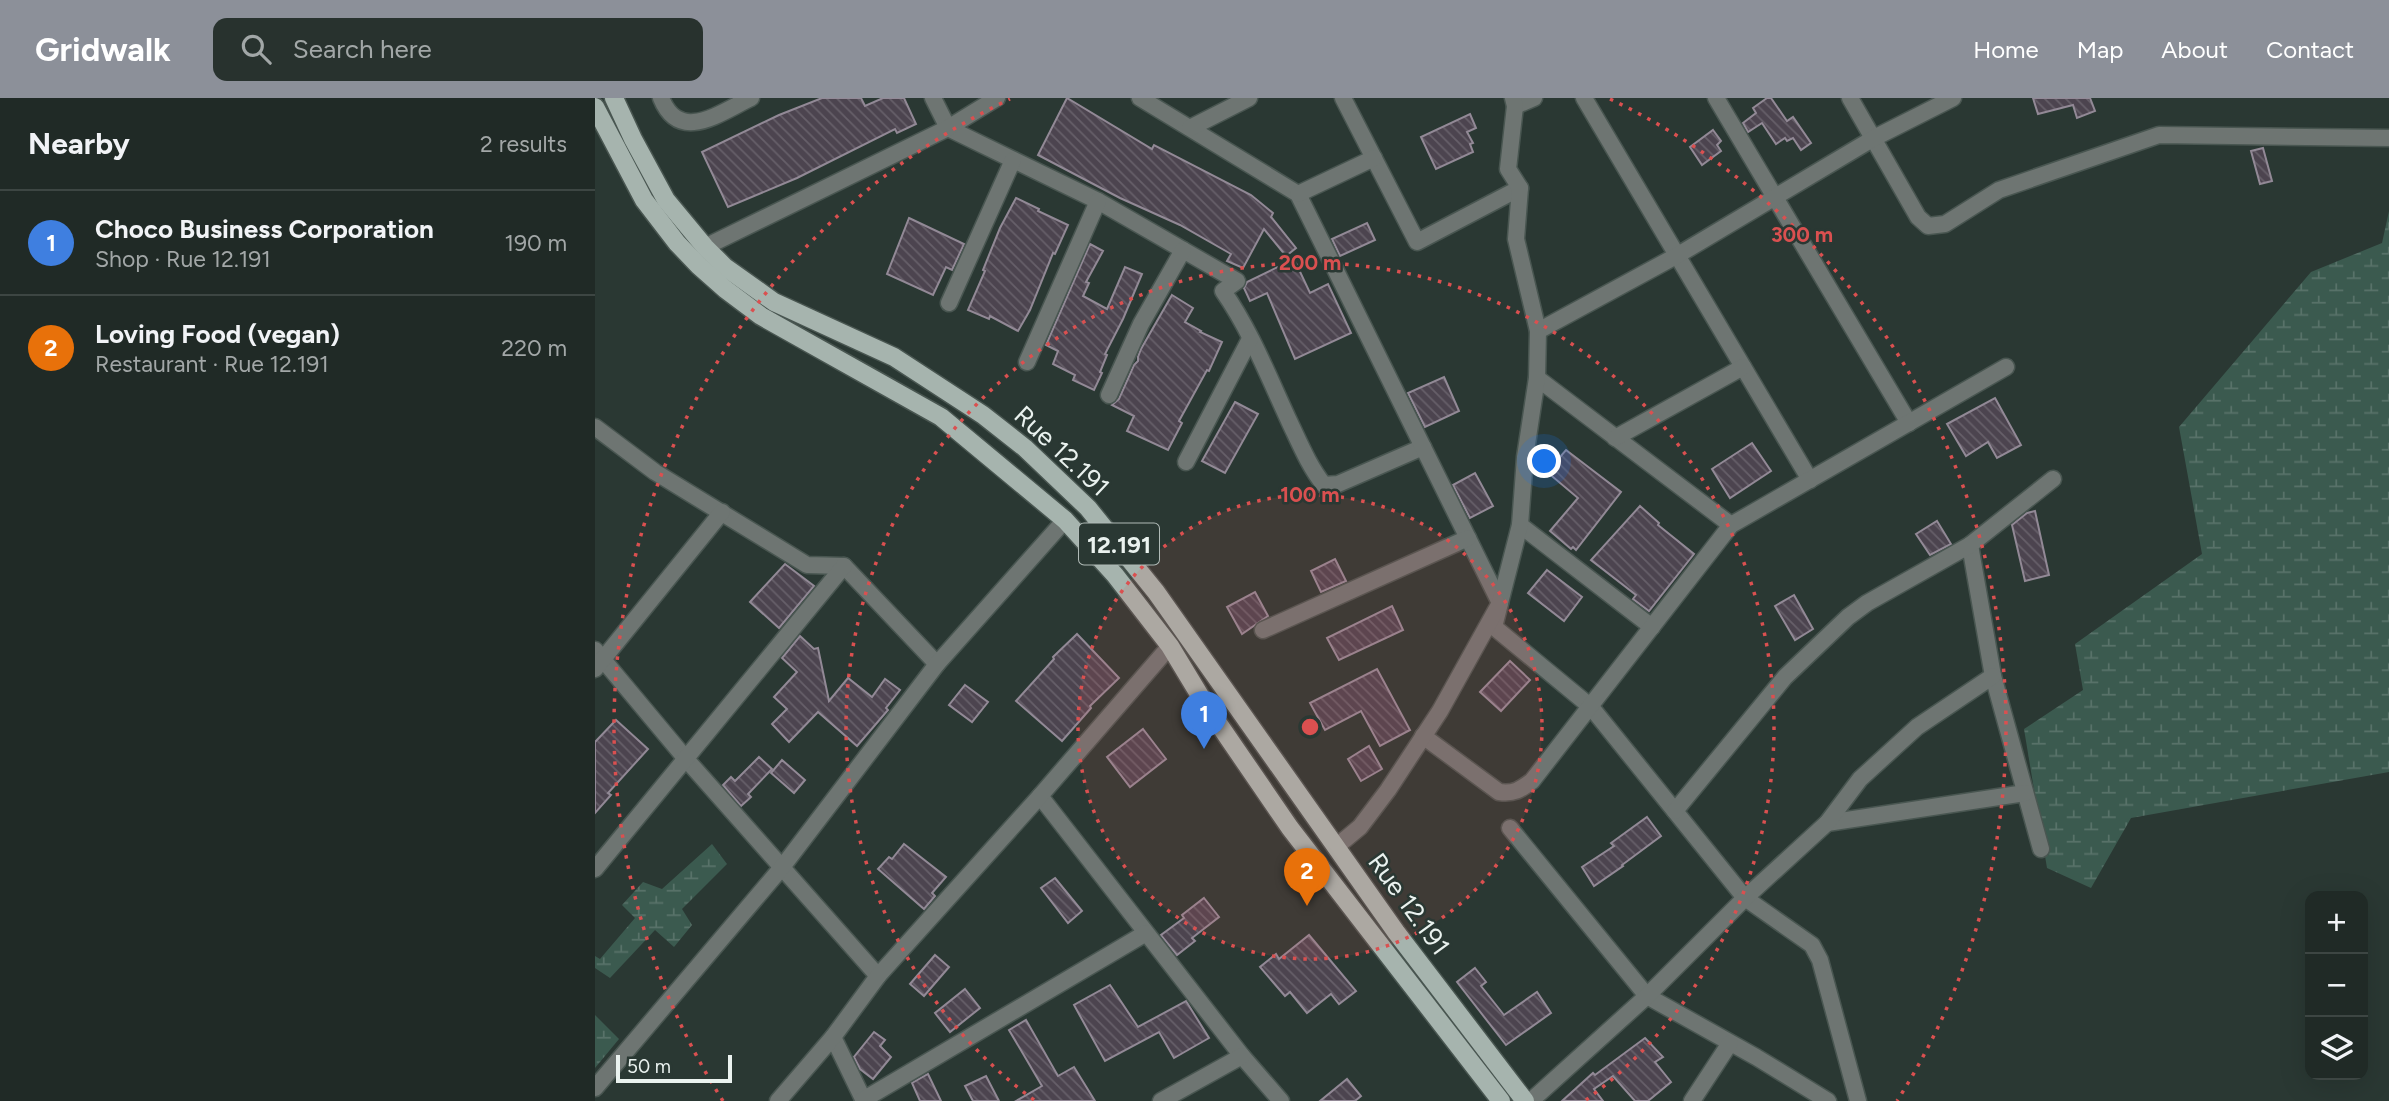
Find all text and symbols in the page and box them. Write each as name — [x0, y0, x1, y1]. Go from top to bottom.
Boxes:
search box — [213, 18, 703, 81]
text: Gridwalk — [35, 30, 171, 69]
icon: search — [237, 30, 275, 68]
text: Search here — [293, 33, 432, 65]
text: Home — [1973, 35, 2039, 64]
text: Map — [2077, 35, 2123, 64]
text: About — [2161, 35, 2228, 64]
text: Contact — [2266, 35, 2354, 64]
text: Nearby — [28, 125, 130, 162]
text: 2 results — [480, 130, 567, 158]
text: Choco Business Corporation — [95, 213, 434, 245]
text: 300 m — [1771, 222, 1833, 247]
text: 1 — [46, 229, 56, 257]
text: 190 m — [504, 229, 567, 257]
text: Shop · Rue 12.191 — [95, 245, 271, 273]
text: 200 m — [1279, 250, 1341, 275]
text: Loving Food (vegan) — [95, 318, 340, 350]
text: 2 — [44, 334, 58, 362]
text: 220 m — [501, 334, 567, 362]
text: Restaurant · Rue 12.191 — [95, 350, 329, 378]
street label: Rue 12.191 — [1008, 399, 1116, 503]
your location — [1527, 444, 1561, 478]
text: 100 m — [1280, 482, 1340, 507]
road number: 12.191 — [1079, 524, 1159, 564]
pin: 1 — [1181, 691, 1227, 749]
centre of rings — [1298, 715, 1322, 739]
street label: Rue 12.191 — [1361, 847, 1457, 961]
pin: 2 — [1284, 848, 1330, 906]
map controls — [2305, 891, 2368, 1080]
button: + — [2305, 891, 2368, 954]
button: − — [2305, 954, 2368, 1017]
button: layers — [2305, 1017, 2368, 1080]
scale bar — [616, 1052, 731, 1084]
text: 50 m — [627, 1055, 671, 1078]

